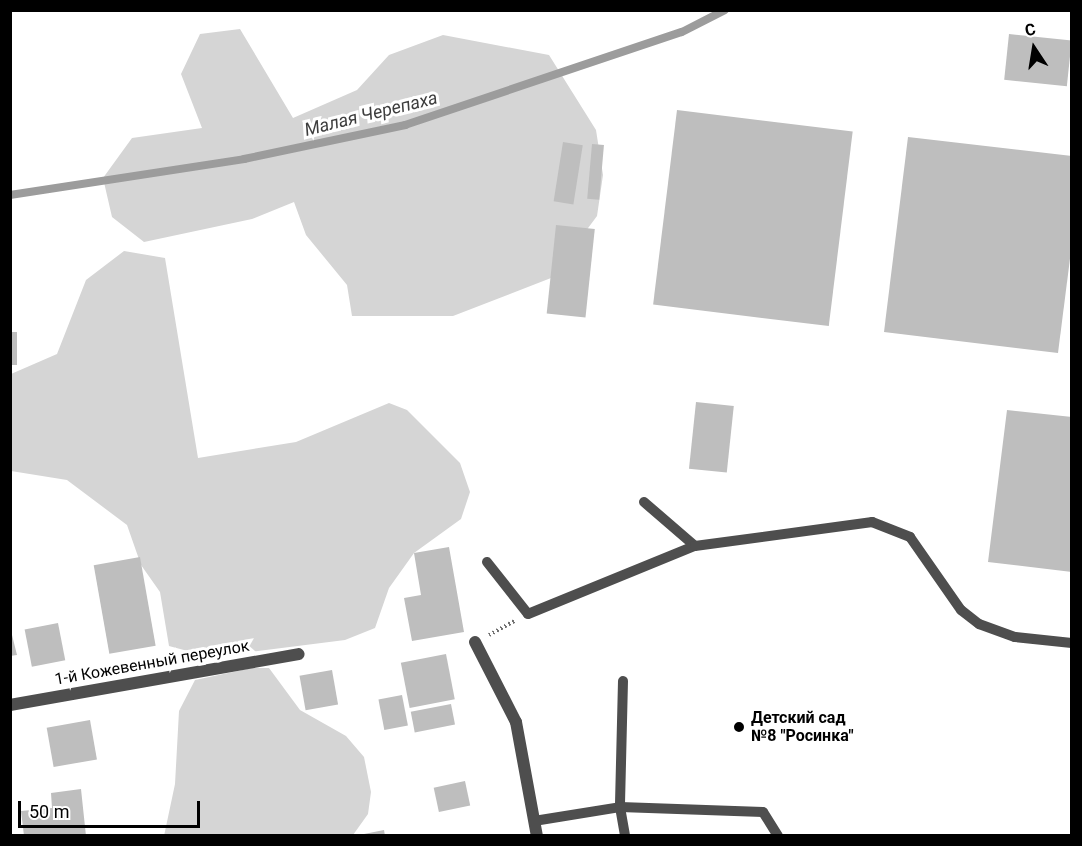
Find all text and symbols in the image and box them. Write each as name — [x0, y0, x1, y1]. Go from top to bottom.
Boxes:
north arrow — [1004, 18, 1064, 78]
text: С — [1023, 20, 1037, 40]
water label: Малая Черепаха — [302, 87, 440, 141]
street label: 1-й Кожевенный переулок — [53, 636, 251, 690]
place label: Детский сад №8 "Росинка" — [751, 708, 854, 746]
marker: Детский сад №8 "Росинка" — [732, 720, 746, 734]
scale bar — [21, 789, 202, 827]
text: 50 m — [29, 801, 69, 822]

